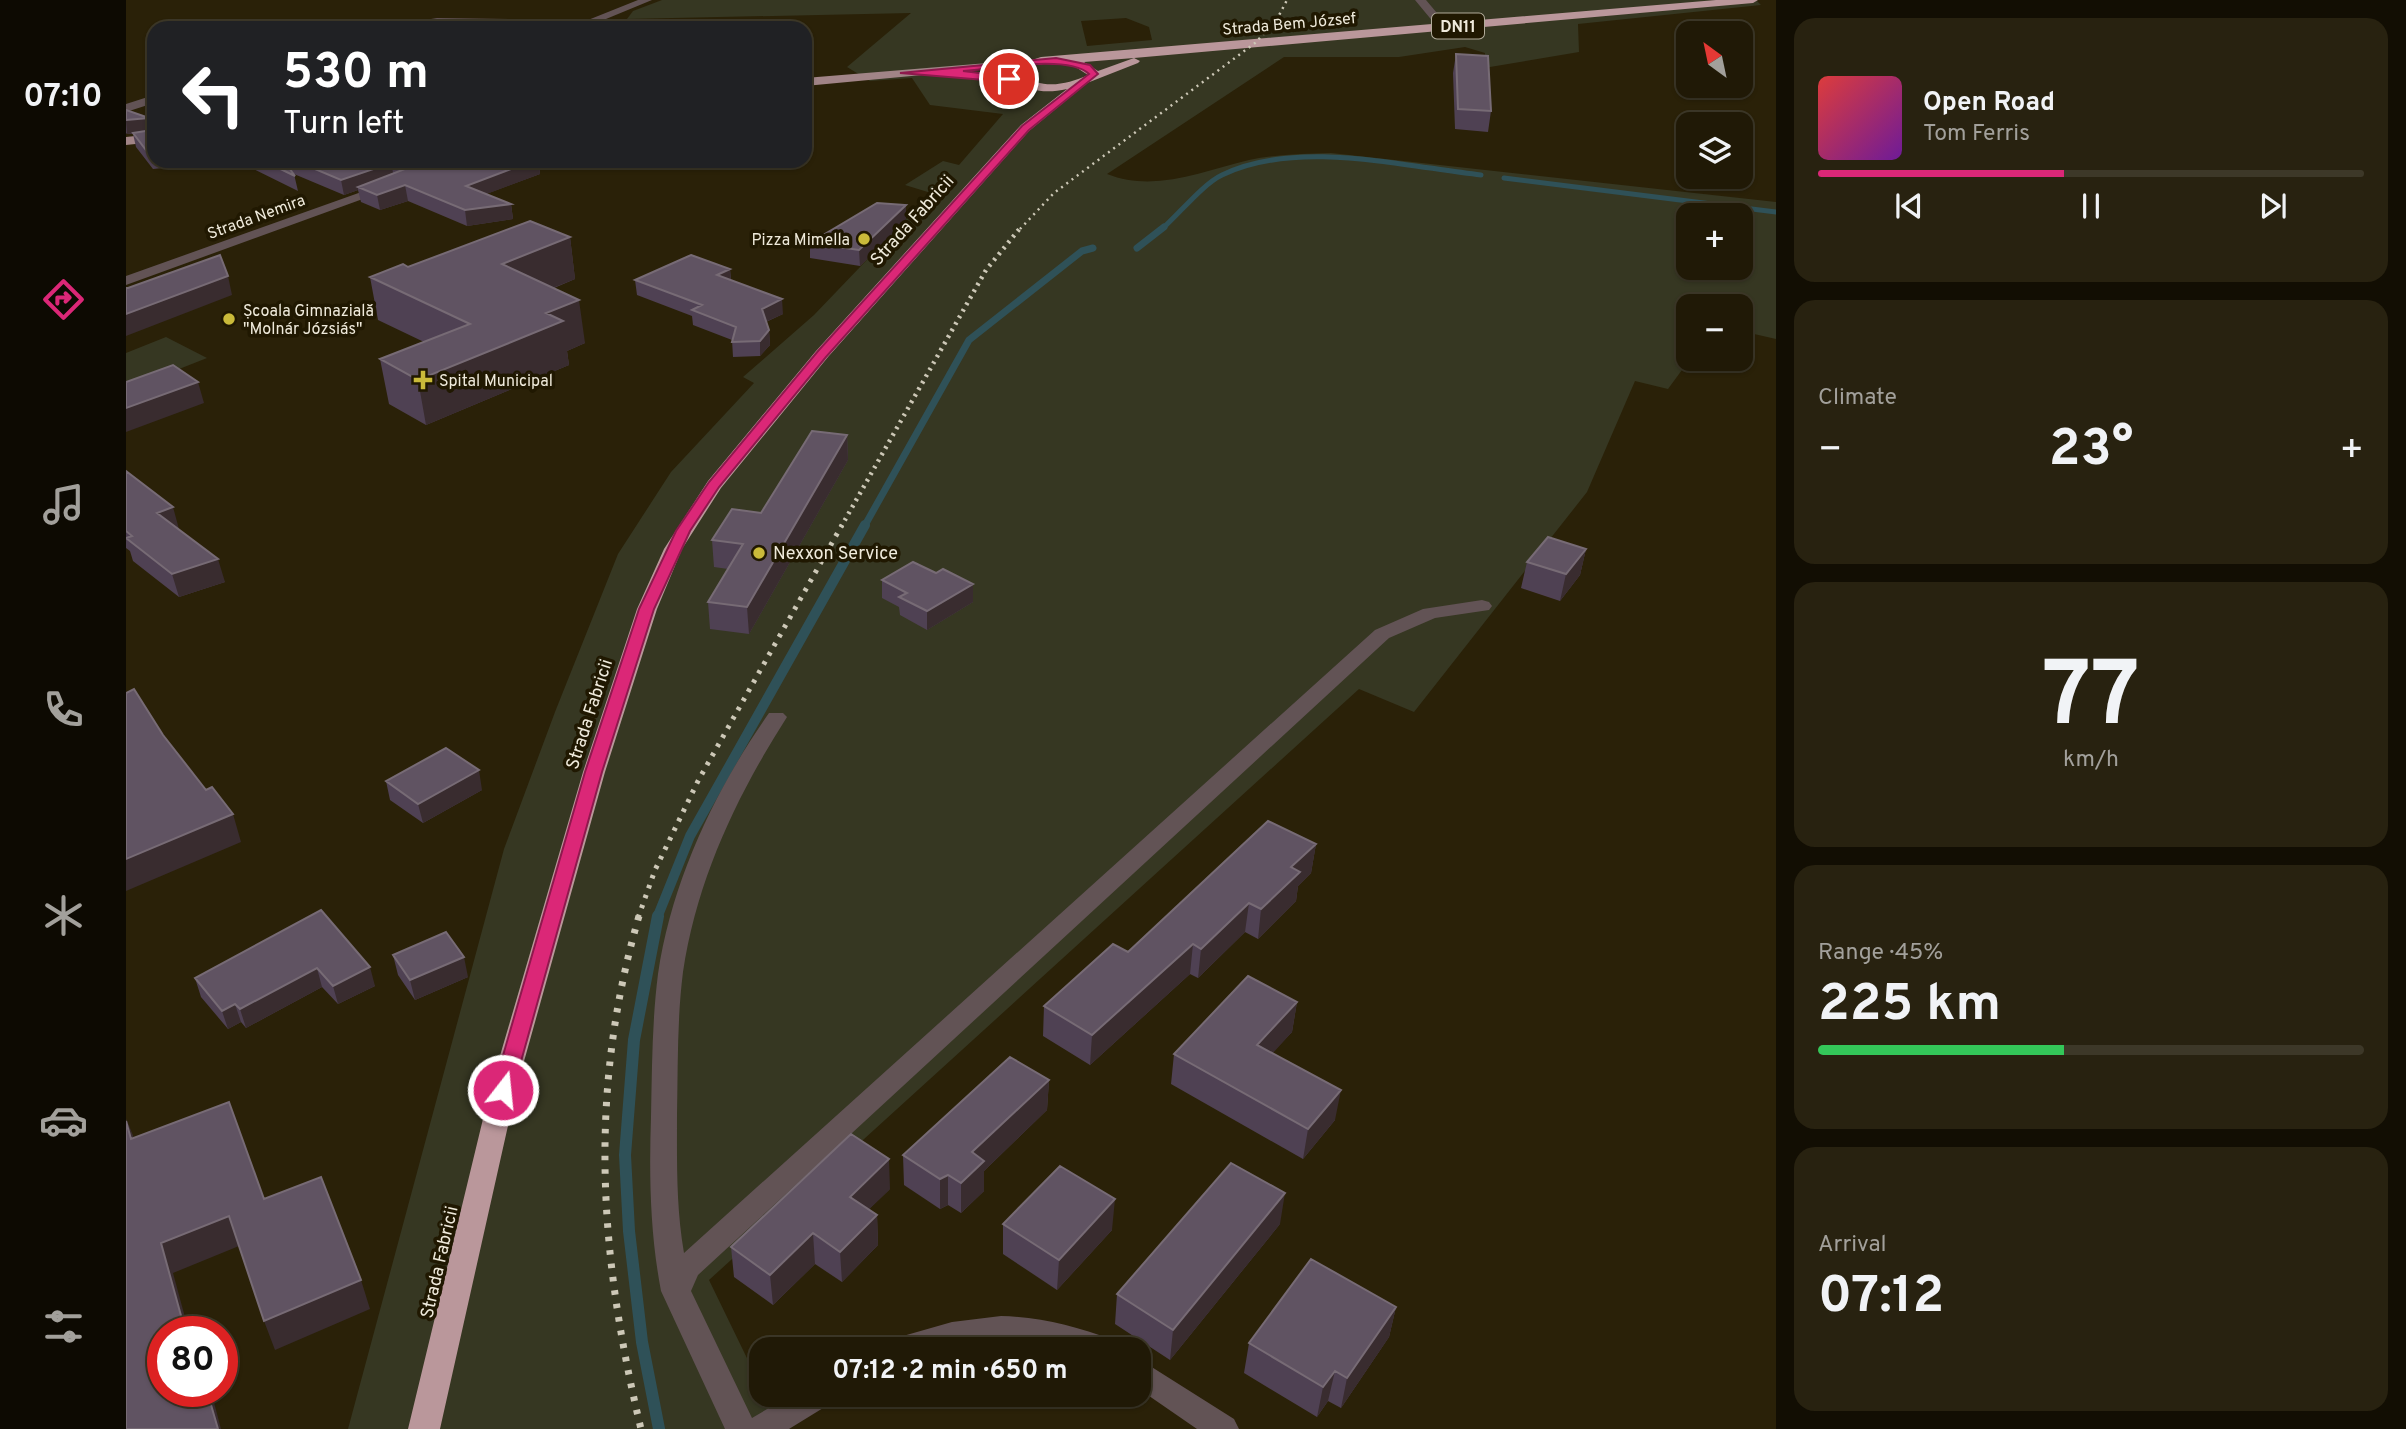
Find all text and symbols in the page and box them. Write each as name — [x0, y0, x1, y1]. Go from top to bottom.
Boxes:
street label: Strada Bem József — [1222, 9, 1357, 41]
road number: DN11 — [1432, 14, 1484, 38]
north arrow — [1676, 21, 1754, 98]
map controls — [1676, 21, 1753, 371]
text: 530 m — [283, 44, 429, 106]
icon: left — [168, 49, 259, 140]
pin — [979, 49, 1039, 109]
icon: arrive — [990, 60, 1028, 98]
text: 07:10 — [23, 78, 103, 118]
text: Open Road — [1923, 87, 2055, 120]
text: Turn left — [283, 105, 404, 145]
button: layers — [1676, 112, 1753, 189]
text: Tom Ferris — [1923, 120, 2030, 149]
street label: Strada Fabricii — [866, 171, 960, 271]
icon: previous — [1890, 187, 1928, 225]
icon: pause — [2072, 187, 2110, 225]
icon: next — [2254, 187, 2292, 225]
street label: Strada Nemira — [205, 191, 308, 245]
button: + — [1676, 203, 1753, 280]
place label: Pizza Mimella — [751, 231, 850, 251]
marker: Pizza Mimella — [856, 231, 872, 247]
icon: directions — [39, 275, 88, 324]
button: − — [1676, 294, 1753, 371]
place label: Școala Gimnazială "Molnár Józsiás" — [243, 302, 374, 340]
marker: Școala Gimnazială "Molnár Józsiás" — [221, 311, 237, 327]
marker: Spital Municipal — [413, 370, 433, 390]
place label: Spital Municipal — [439, 372, 553, 392]
text: Climate — [1818, 384, 1897, 413]
text: 23° — [2049, 418, 2133, 484]
text: − — [1818, 427, 1843, 476]
text: + — [2339, 427, 2364, 476]
icon: music — [39, 480, 88, 529]
place label: Nexxon Service — [773, 543, 898, 566]
marker: Nexxon Service — [751, 545, 767, 561]
text: 77 — [2042, 643, 2140, 758]
street label: Strada Fabricii — [562, 656, 619, 773]
icon: phone — [39, 685, 88, 734]
text: km/h — [2063, 746, 2119, 775]
icon: climate — [39, 891, 88, 940]
text: Range · 45% — [1818, 939, 1943, 968]
text: 225 km — [1818, 973, 2001, 1039]
position arrow — [466, 1053, 540, 1127]
icon: car — [39, 1096, 88, 1145]
street label: Strada Fabricii — [416, 1204, 465, 1321]
text: Arrival — [1818, 1231, 1887, 1260]
text: 07:12 — [1818, 1265, 1944, 1331]
icon: filters — [39, 1302, 88, 1351]
speed limit sign: 80 — [147, 1316, 238, 1407]
text: 07:12 · 2 min · 650 m — [832, 1355, 1068, 1388]

